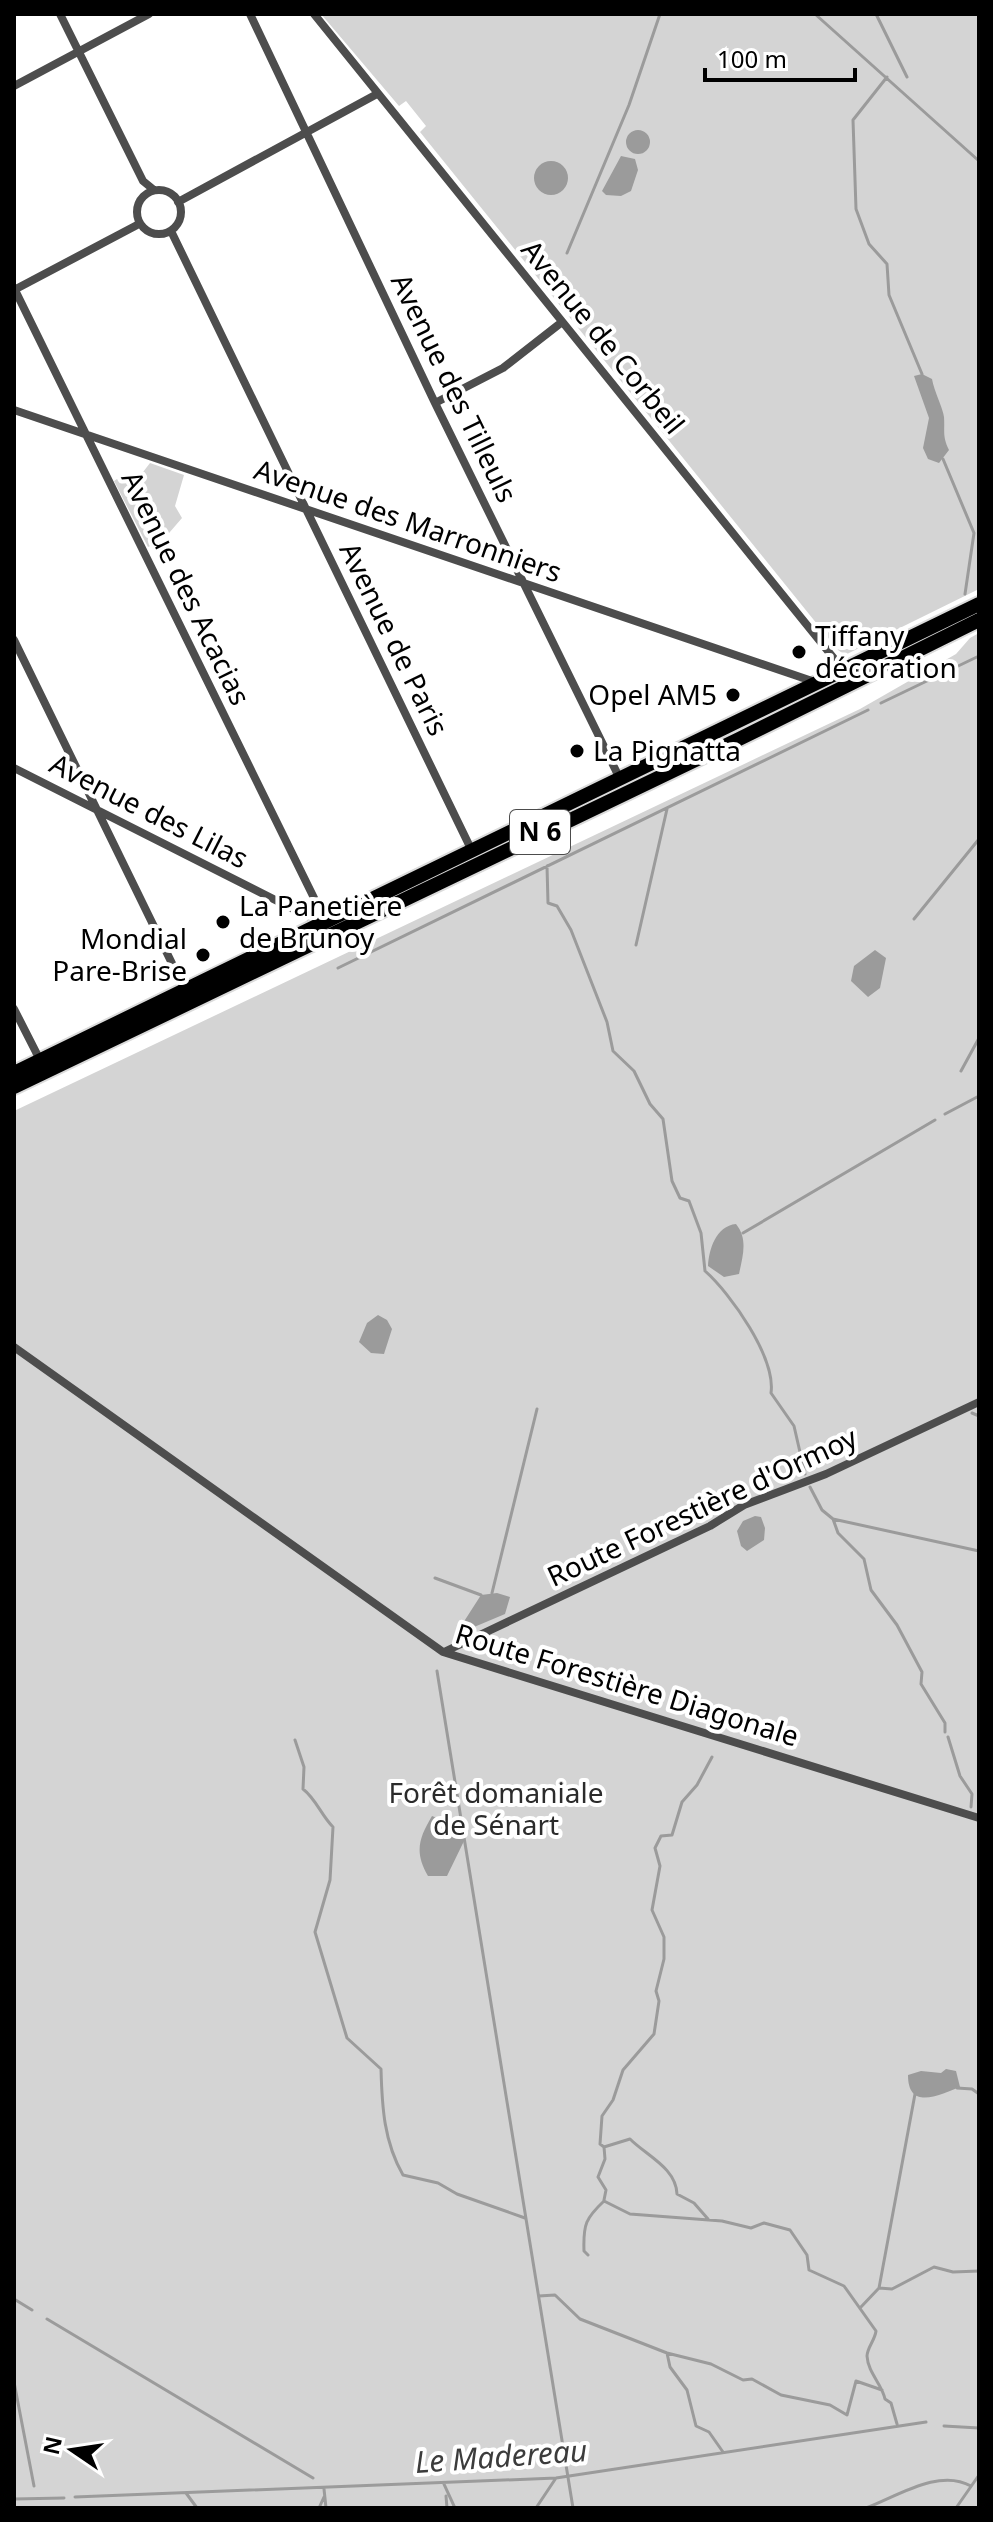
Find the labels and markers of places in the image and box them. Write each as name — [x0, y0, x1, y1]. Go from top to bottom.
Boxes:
place label: Tiffany décoration — [815, 616, 957, 686]
marker: Tiffany décoration — [790, 643, 808, 661]
place label: Opel AM5 — [588, 675, 717, 713]
marker: Opel AM5 — [724, 686, 742, 704]
place label: La Pignatta — [593, 731, 741, 769]
marker: La Pignatta — [568, 742, 586, 760]
place label: La Panetière de Brunoy — [239, 886, 402, 956]
marker: La Panetière de Brunoy — [214, 913, 232, 931]
place label: Mondial Pare-Brise — [52, 919, 187, 989]
marker: Mondial Pare-Brise — [194, 946, 212, 964]

